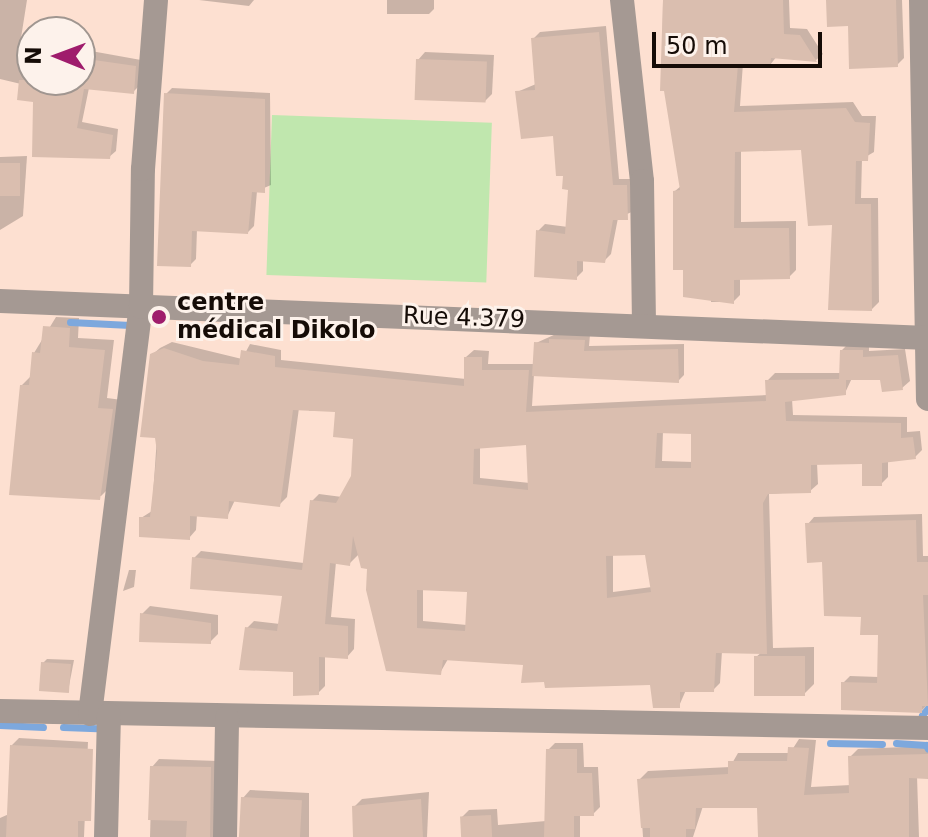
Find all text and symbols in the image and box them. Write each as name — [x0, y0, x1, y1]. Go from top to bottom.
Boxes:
north arrow — [16, 16, 96, 96]
scale bar — [656, 16, 826, 66]
text: 50 m — [666, 32, 728, 60]
text: N — [21, 46, 46, 65]
place label: centre médical Dikolo — [177, 289, 375, 345]
street label: Rue 4.379 — [403, 301, 525, 335]
marker: centre médical Dikolo — [148, 306, 170, 328]

